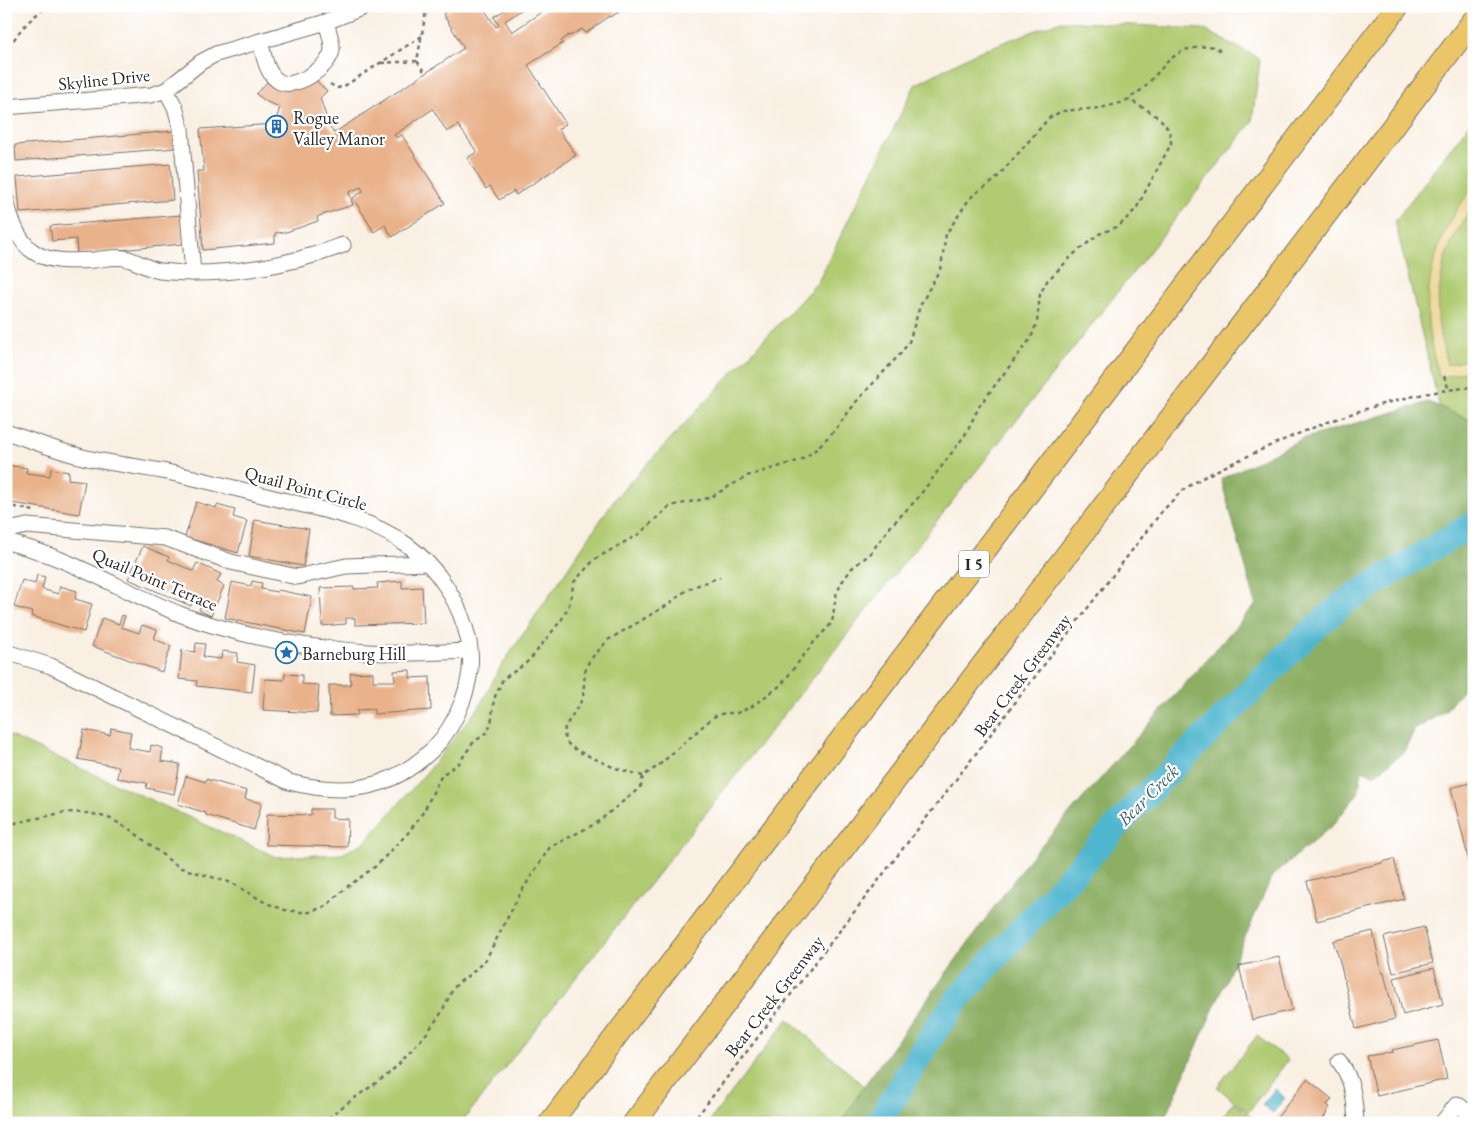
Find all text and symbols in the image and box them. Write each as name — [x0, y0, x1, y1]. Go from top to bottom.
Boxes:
street label: Skyline Drive — [57, 63, 151, 95]
place label: Rogue Valley Manor — [293, 106, 385, 150]
building icon: Rogue Valley Manor — [265, 115, 289, 139]
street label: Quail Point Circle — [242, 461, 370, 515]
street label: Quail Point Terrace — [89, 542, 221, 616]
road number: I 5 — [959, 550, 989, 578]
street label: Bear Creek Greenway — [968, 609, 1076, 741]
place icon: Barneburg Hill — [274, 641, 298, 665]
place label: Barneburg Hill — [302, 642, 406, 665]
water label: Bear Creek — [1111, 758, 1185, 832]
street label: Bear Creek Greenway — [719, 930, 829, 1061]

